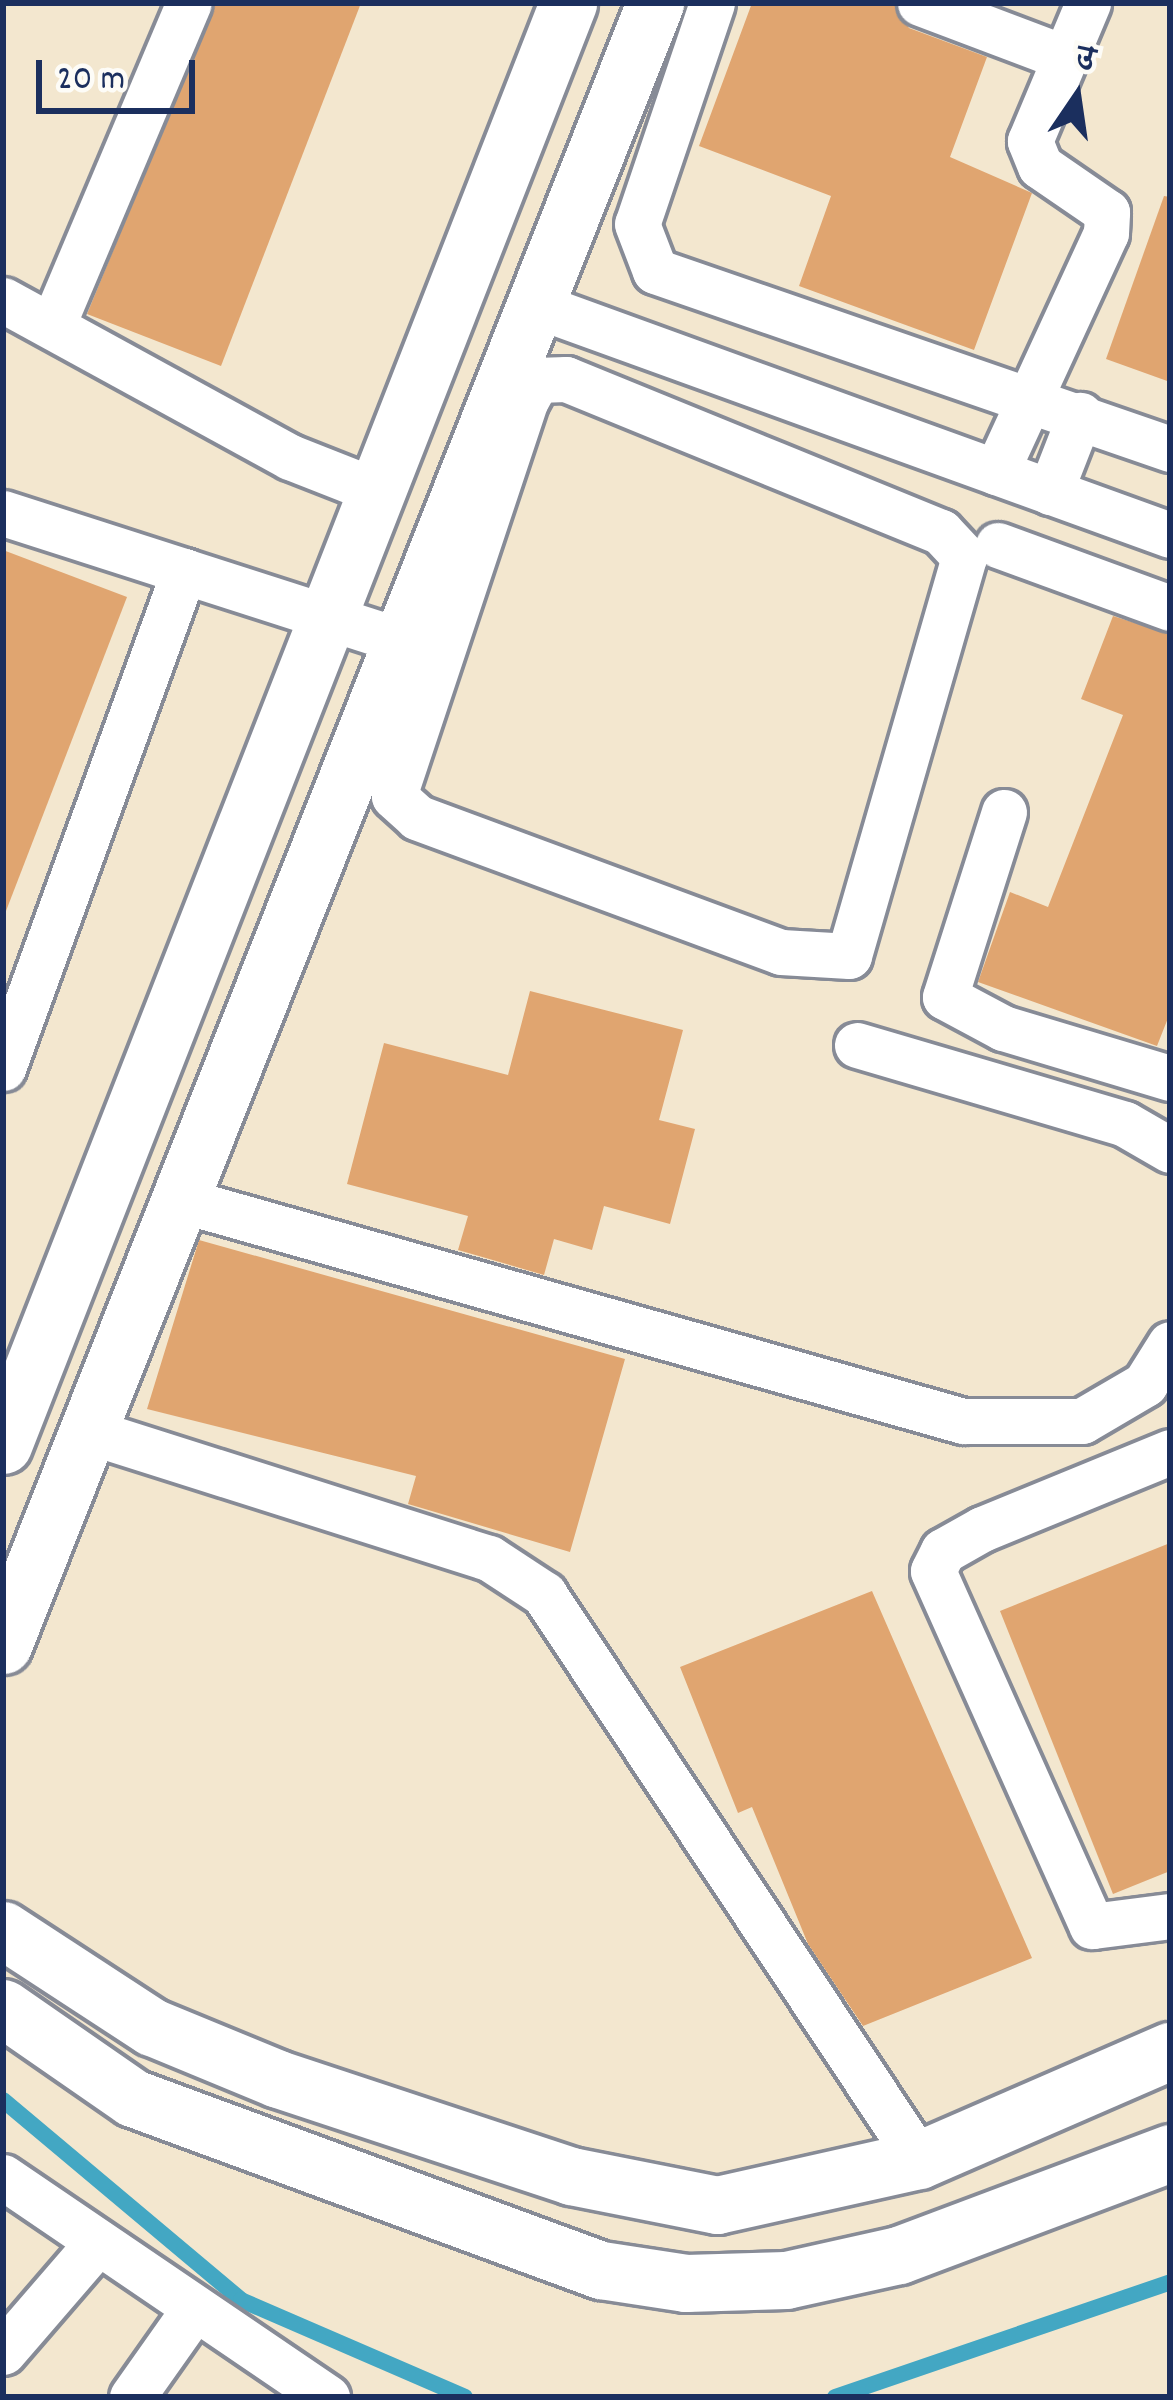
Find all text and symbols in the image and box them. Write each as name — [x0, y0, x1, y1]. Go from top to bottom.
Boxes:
text: उ — [1071, 35, 1100, 85]
scale bar — [42, 36, 201, 110]
north arrow — [1017, 36, 1137, 156]
text: 20 m — [57, 55, 125, 107]

